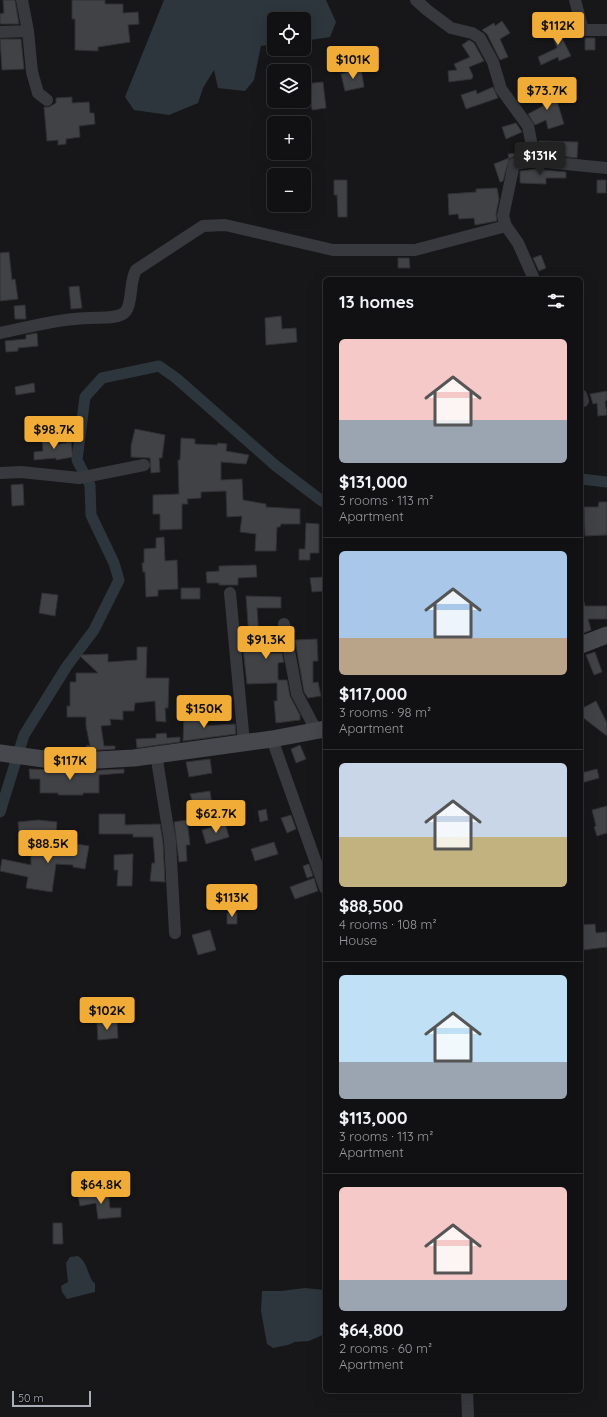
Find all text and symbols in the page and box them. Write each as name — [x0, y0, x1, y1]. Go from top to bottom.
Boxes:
map controls — [267, 12, 311, 212]
button: locate — [267, 12, 311, 56]
pin: $112K — [530, 12, 586, 46]
text: $112K — [541, 17, 575, 33]
pin: $101K — [325, 46, 381, 80]
text: $101K — [336, 51, 370, 67]
button: layers — [267, 64, 311, 108]
pin: $73.7K — [514, 77, 580, 111]
text: $73.7K — [527, 82, 567, 98]
button: + — [267, 116, 311, 160]
pin: $131K — [512, 142, 568, 176]
text: $131K — [523, 147, 557, 163]
button: − — [267, 168, 311, 212]
icon: filters — [545, 290, 567, 312]
text: 13 homes — [339, 291, 414, 312]
icon: home — [417, 365, 489, 437]
pin: $98.7K — [21, 416, 87, 450]
text: $98.7K — [33, 421, 75, 437]
text: $131,000 — [339, 471, 408, 492]
text: 3 rooms · 113 m² — [339, 492, 433, 508]
text: Apartment — [339, 508, 404, 524]
icon: home — [417, 577, 489, 649]
pin: $91.3K — [233, 626, 299, 660]
text: $91.3K — [247, 631, 285, 647]
text: $117,000 — [339, 683, 407, 704]
pin: $150K — [176, 695, 232, 729]
text: $150K — [186, 700, 222, 716]
text: 3 rooms · 98 m² — [339, 704, 431, 720]
text: Apartment — [339, 720, 404, 736]
pin: $117K — [42, 747, 98, 781]
text: $117K — [53, 752, 87, 768]
icon: home — [417, 789, 489, 861]
pin: $62.7K — [183, 800, 249, 834]
text: $62.7K — [195, 805, 237, 821]
pin: $88.5K — [15, 830, 81, 864]
text: $88.5K — [27, 835, 69, 851]
pin: $113K — [204, 884, 260, 918]
text: $113K — [215, 889, 249, 905]
text: $88,500 — [339, 895, 403, 916]
text: 4 rooms · 108 m² — [339, 916, 437, 932]
text: House — [339, 932, 377, 948]
pin: $102K — [79, 997, 135, 1031]
icon: home — [417, 1001, 489, 1073]
text: $102K — [89, 1002, 125, 1018]
text: $113,000 — [339, 1107, 408, 1128]
text: 3 rooms · 113 m² — [339, 1128, 433, 1144]
text: Apartment — [339, 1144, 404, 1160]
pin: $64.8K — [68, 1171, 134, 1205]
text: $64.8K — [80, 1176, 122, 1192]
icon: home — [417, 1213, 489, 1285]
text: $64,800 — [339, 1319, 403, 1340]
text: 2 rooms · 60 m² — [339, 1340, 432, 1356]
text: Apartment — [339, 1356, 404, 1372]
scale bar — [12, 1389, 91, 1408]
text: 50 m — [18, 1391, 44, 1405]

